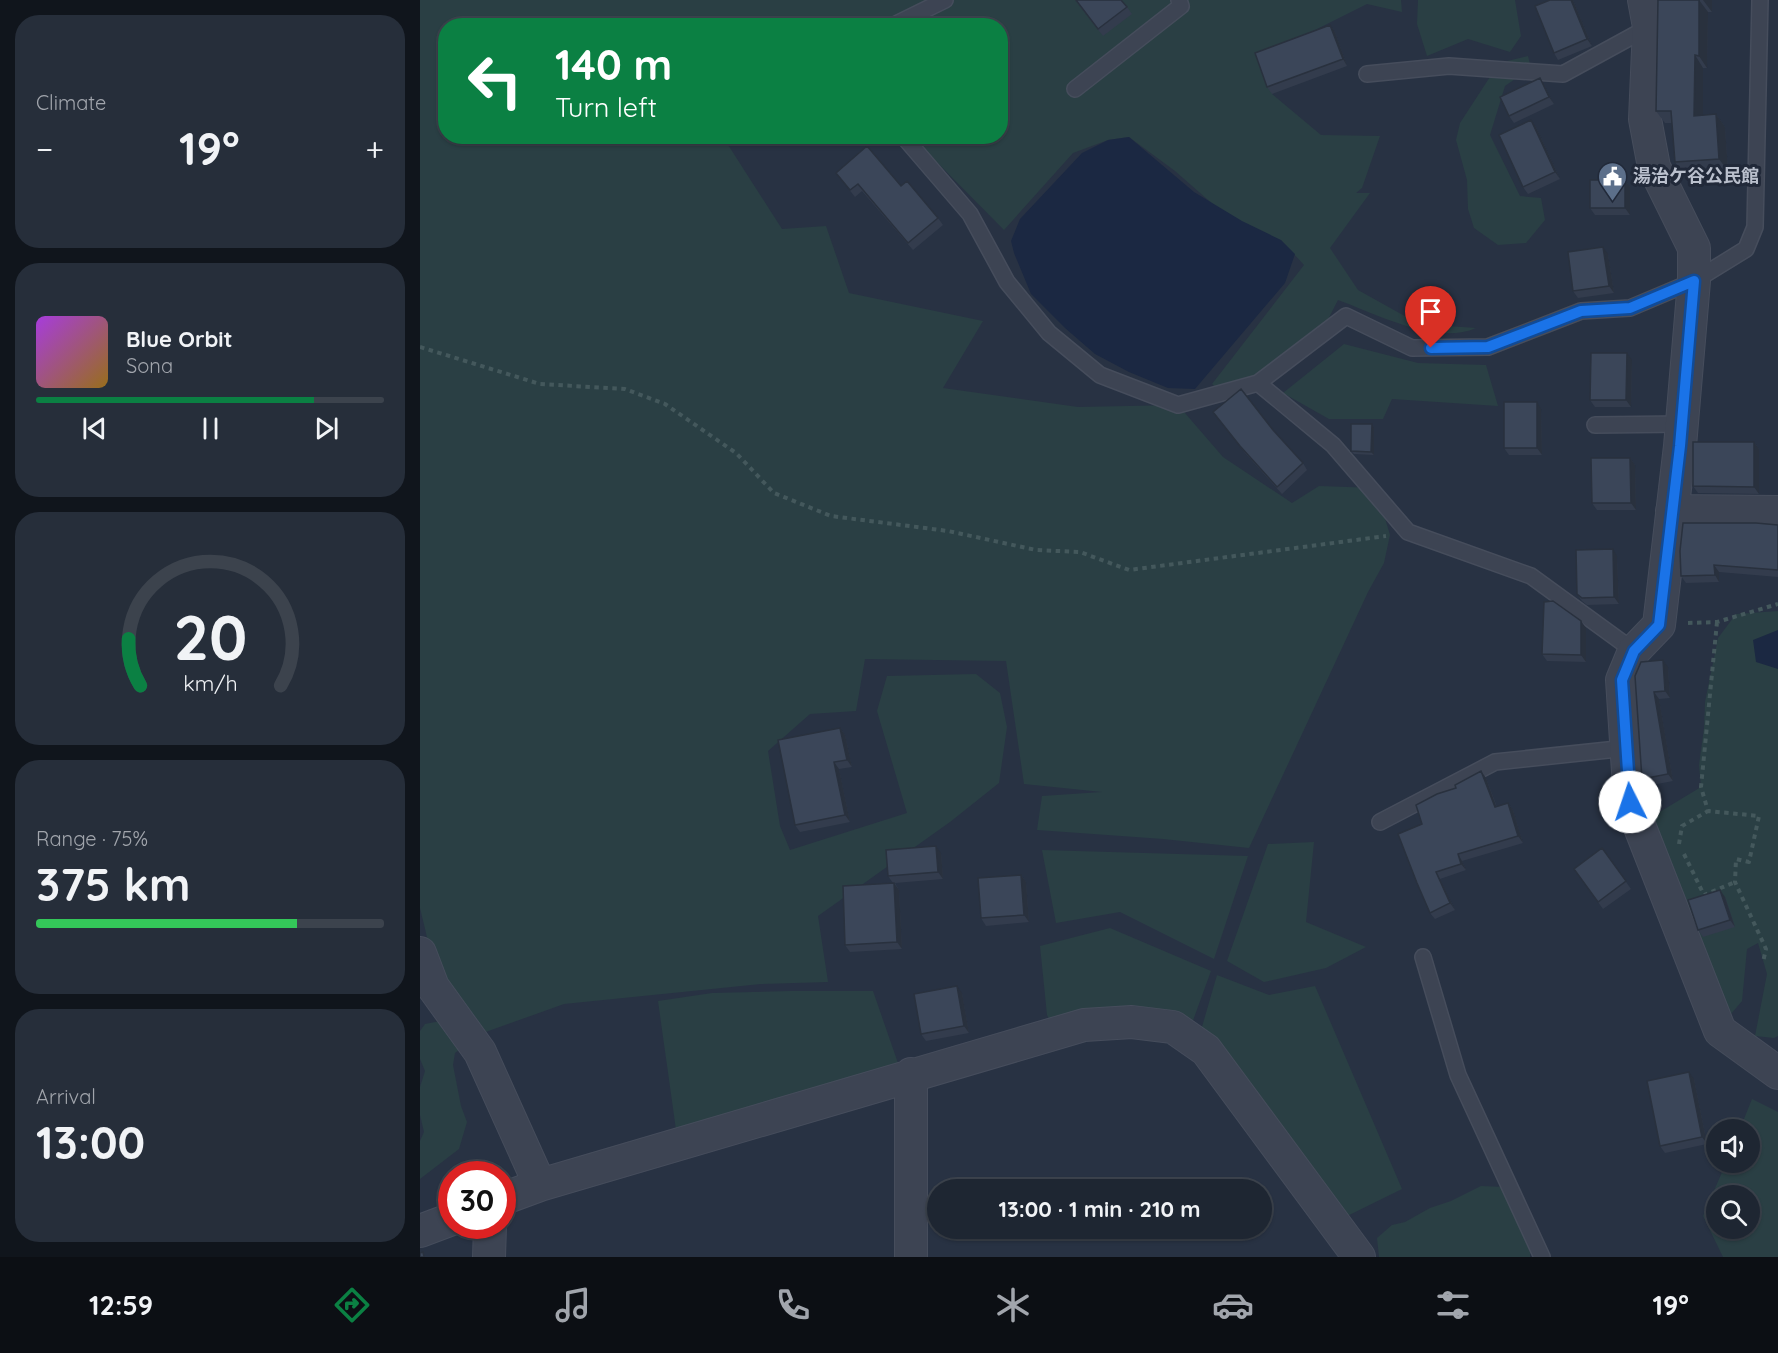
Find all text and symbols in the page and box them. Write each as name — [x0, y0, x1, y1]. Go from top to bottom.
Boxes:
text: 140 m — [555, 38, 672, 91]
icon: left — [456, 42, 534, 120]
text: Climate — [36, 90, 106, 115]
text: Turn left — [555, 90, 657, 124]
text: 19° — [179, 120, 240, 176]
text: − — [36, 128, 53, 169]
text: + — [365, 128, 384, 169]
public building icon: 湯治ケ谷公民館 — [1596, 160, 1628, 202]
place label: 湯治ケ谷公民館 — [1633, 164, 1759, 187]
pin — [1405, 286, 1456, 348]
icon: arrive — [1414, 295, 1447, 328]
text: Blue Orbit — [126, 325, 232, 353]
text: Sona — [126, 353, 173, 378]
icon: previous — [78, 412, 111, 445]
icon: pause — [194, 412, 227, 445]
icon: next — [310, 412, 343, 445]
text: 20 — [173, 598, 247, 676]
text: km/h — [183, 670, 237, 696]
position arrow — [1598, 770, 1662, 834]
text: Range · 75% — [36, 826, 148, 851]
text: 375 km — [36, 856, 191, 912]
text: Arrival — [36, 1084, 96, 1109]
text: 13:00 — [36, 1114, 145, 1170]
map controls — [1706, 1119, 1760, 1239]
button: sound — [1706, 1119, 1760, 1173]
speed limit sign: 30 — [438, 1161, 516, 1239]
button: search — [1706, 1185, 1760, 1239]
text: 13:00 · 1 min · 210 m — [998, 1195, 1201, 1223]
icon: directions — [331, 1284, 373, 1326]
icon: music — [552, 1284, 594, 1326]
icon: phone — [772, 1284, 814, 1326]
icon: climate — [992, 1284, 1034, 1326]
icon: car — [1212, 1284, 1254, 1326]
icon: filters — [1432, 1284, 1474, 1326]
text: 12:59 — [89, 1288, 153, 1322]
text: 19° — [1652, 1288, 1689, 1322]

